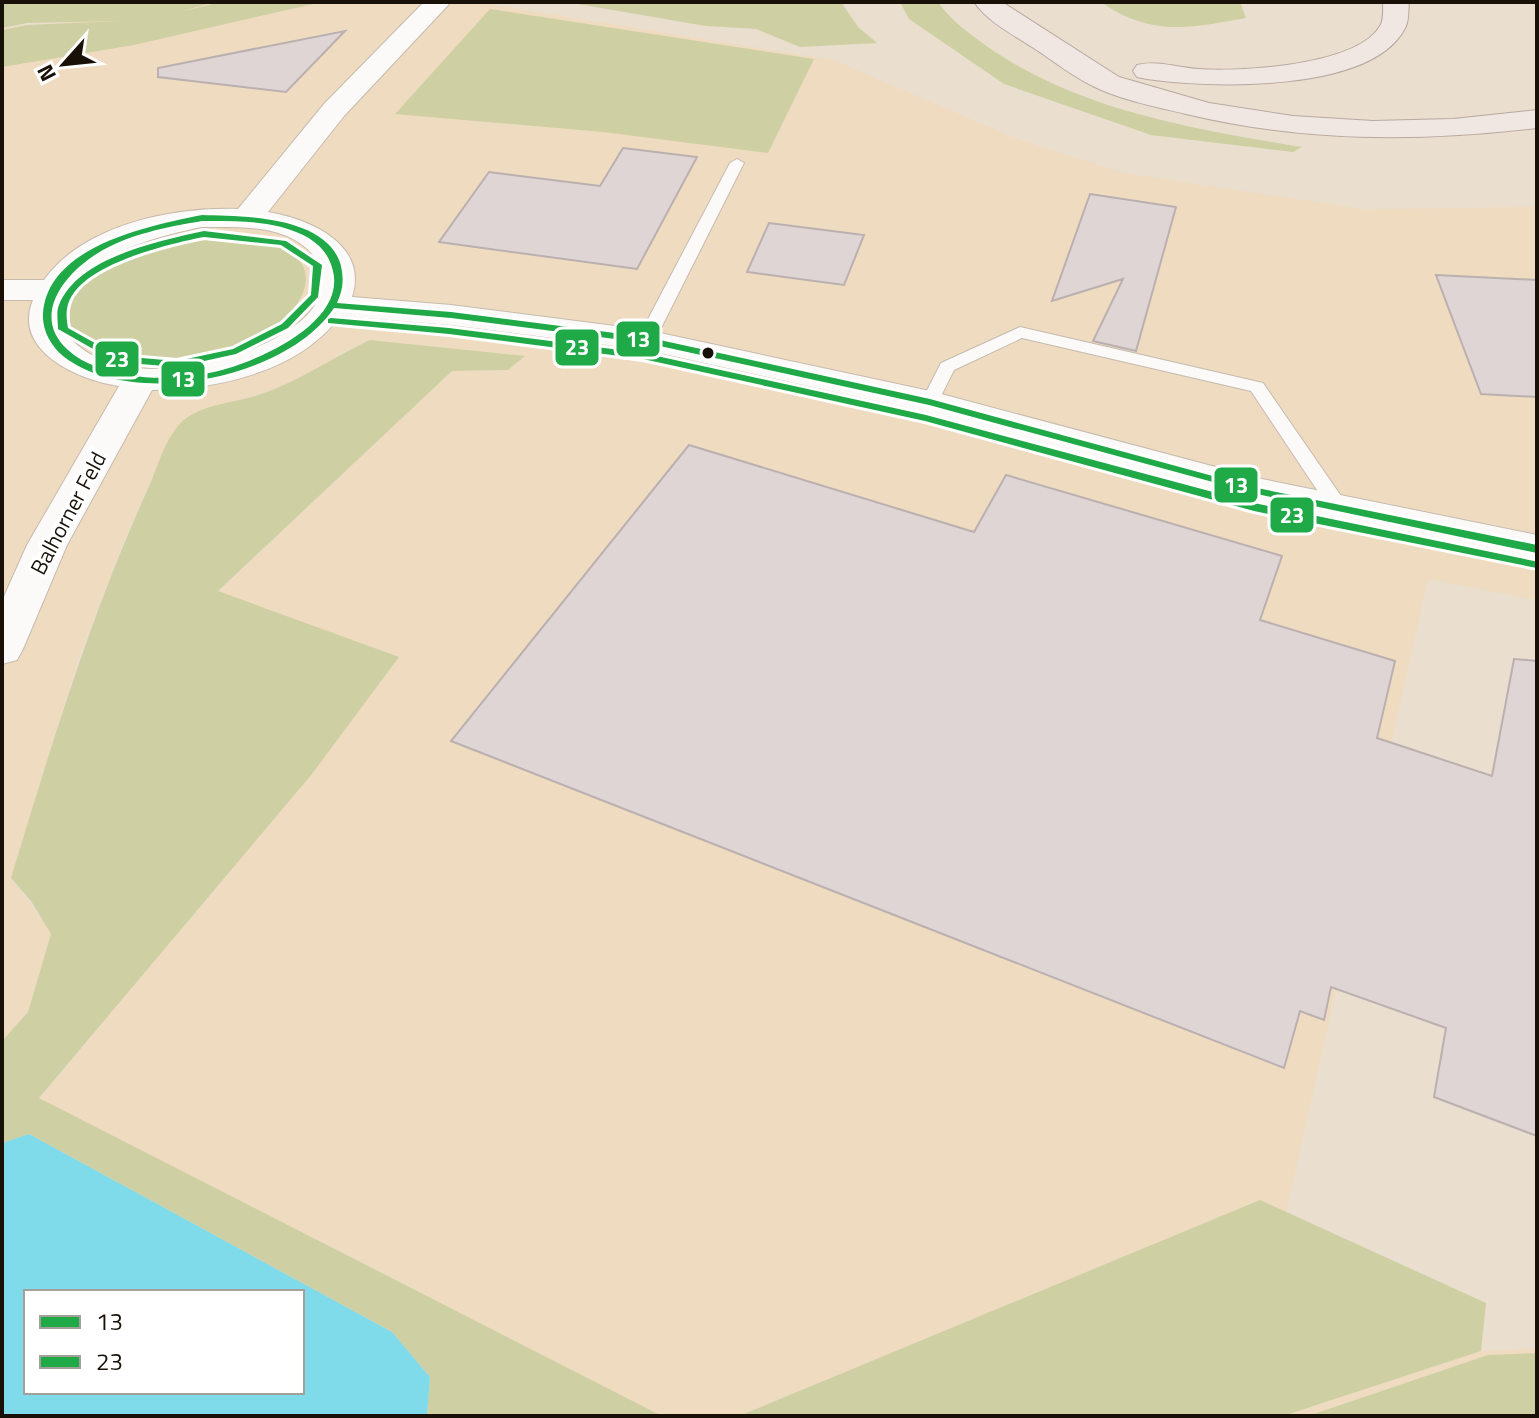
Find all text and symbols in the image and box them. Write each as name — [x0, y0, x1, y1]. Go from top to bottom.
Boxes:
north arrow — [24, 24, 104, 104]
text: N — [28, 59, 65, 88]
line badge: 13 — [615, 320, 661, 358]
text: 13 — [626, 322, 650, 356]
line badge: 23 — [554, 328, 600, 367]
text: 23 — [565, 330, 589, 364]
line badge: 23 — [94, 340, 140, 378]
text: 23 — [105, 342, 129, 376]
unlabelled marker — [700, 345, 716, 361]
line badge: 13 — [160, 360, 206, 398]
text: 13 — [171, 362, 195, 396]
street label: Balhorner Feld — [21, 445, 115, 581]
line badge: 13 — [1213, 466, 1259, 504]
text: 13 — [1224, 468, 1248, 502]
line badge: 23 — [1269, 496, 1315, 534]
text: 23 — [1280, 498, 1304, 532]
legend — [24, 1290, 304, 1394]
text: 13 — [96, 1303, 123, 1339]
text: 23 — [96, 1343, 123, 1379]

